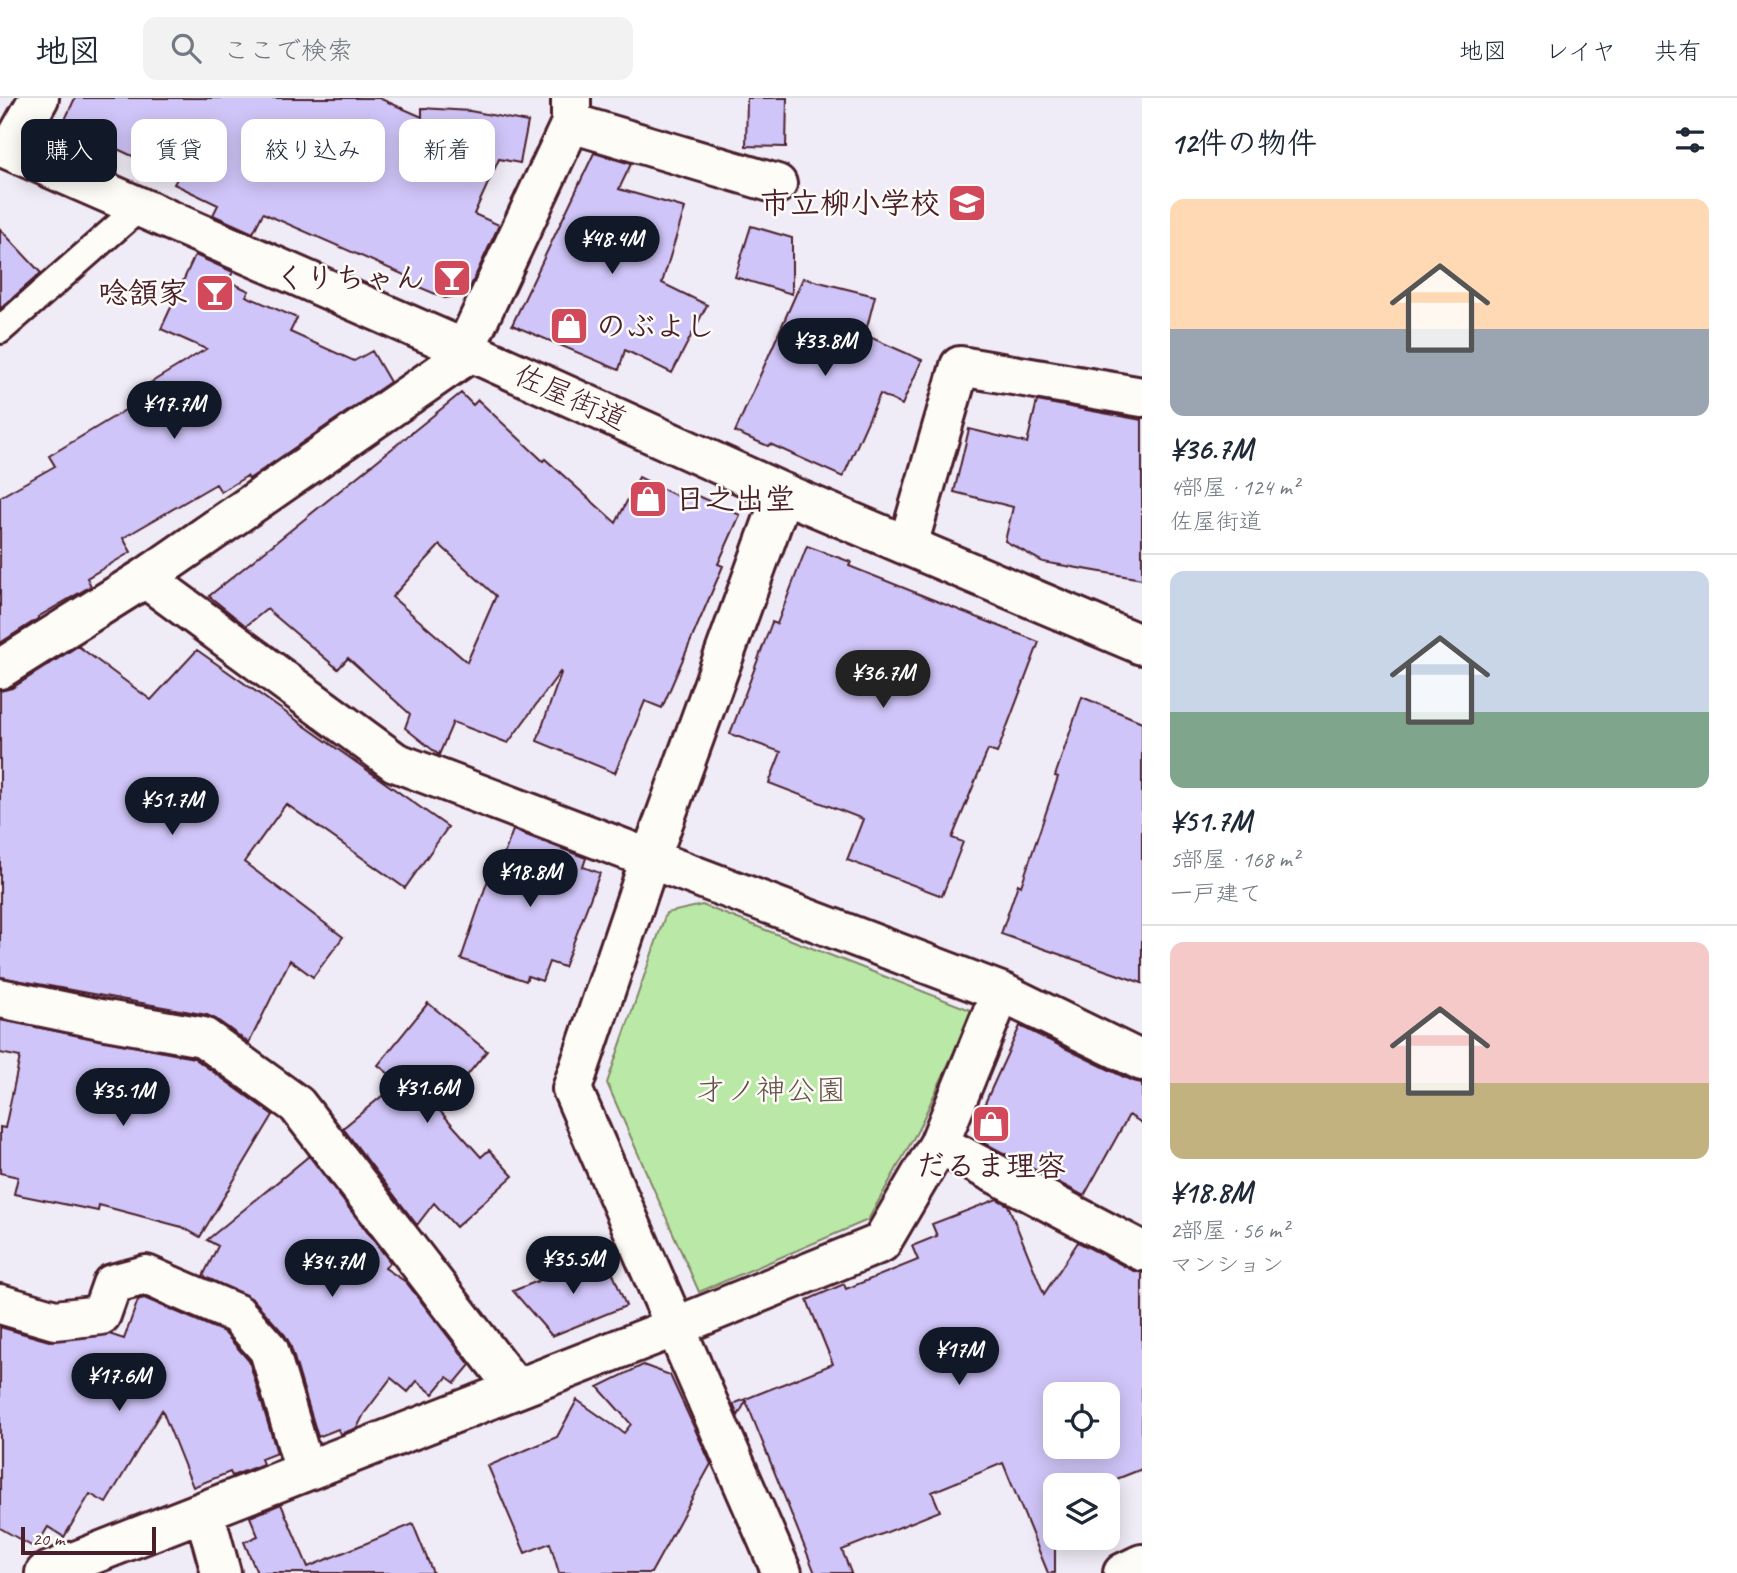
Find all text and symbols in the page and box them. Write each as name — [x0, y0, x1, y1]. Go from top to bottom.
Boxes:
search box — [143, 17, 633, 80]
icon: search — [167, 29, 205, 67]
text: 地図 — [35, 30, 101, 72]
text: ここで検索 — [223, 34, 353, 67]
text: 地図 — [1459, 36, 1507, 66]
text: レイヤ — [1545, 36, 1616, 66]
text: 共有 — [1654, 36, 1702, 66]
chip: 購入 — [21, 119, 117, 182]
chip: 賃貸 — [131, 119, 227, 182]
chip: 絞り込み — [241, 119, 385, 182]
chip: 新着 — [399, 119, 495, 182]
icon: filters — [1671, 121, 1709, 159]
text: 12件の物件 — [1170, 124, 1317, 162]
school or university icon: 市立柳小学校 — [946, 182, 988, 224]
place label: 市立柳小学校 — [760, 184, 940, 222]
pin: ¥48.4M — [555, 216, 669, 276]
text: ¥48.4M — [581, 224, 643, 253]
icon: home — [1377, 245, 1503, 371]
bar icon: くりちゃん — [431, 257, 473, 299]
place label: くりちゃん — [275, 259, 425, 297]
bar icon: 唸頷家 — [194, 272, 236, 314]
place label: 唸頷家 — [98, 274, 188, 312]
shop icon: のぶよし — [548, 305, 590, 347]
place label: のぶよし — [596, 307, 715, 345]
pin: ¥33.8M — [768, 318, 882, 378]
text: ¥33.8M — [794, 326, 856, 355]
street label: 佐屋街道 — [508, 355, 634, 439]
pin: ¥17.7M — [117, 382, 231, 441]
text: ¥17.7M — [143, 389, 205, 418]
text: ¥36.7M — [1170, 430, 1252, 468]
text: 4部屋 · 124 m² — [1170, 473, 1299, 502]
shop icon: 日之出堂 — [627, 478, 669, 520]
place label: 日之出堂 — [675, 480, 795, 518]
text: 佐屋街道 — [1170, 507, 1262, 536]
icon: home — [1377, 617, 1503, 743]
pin: ¥36.7M — [826, 650, 940, 710]
text: ¥36.7M — [851, 658, 915, 687]
pin: ¥51.7M — [115, 778, 229, 837]
text: ¥51.7M — [141, 785, 203, 814]
text: ¥51.7M — [1170, 802, 1251, 840]
text: 5部屋 · 168 m² — [1170, 845, 1299, 874]
pin: ¥18.8M — [473, 850, 587, 909]
text: ¥18.8M — [499, 857, 561, 886]
text: 一戸建て — [1170, 879, 1262, 908]
icon: home — [1377, 988, 1503, 1114]
pin: ¥31.6M — [370, 1066, 484, 1125]
pin: ¥35.1M — [66, 1068, 180, 1128]
park label: 才ノ神公園 — [696, 1071, 846, 1109]
text: ¥31.6M — [395, 1073, 459, 1102]
text: ¥35.1M — [92, 1076, 154, 1105]
shop icon: だるま理容 — [970, 1103, 1012, 1145]
place label: だるま理容 — [916, 1147, 1066, 1185]
text: ¥18.8M — [1170, 1173, 1252, 1211]
text: 2部屋 · 56 m² — [1170, 1216, 1288, 1245]
pin: ¥35.5M — [516, 1236, 630, 1296]
pin: ¥34.7M — [275, 1240, 389, 1299]
text: ¥35.5M — [542, 1244, 604, 1273]
text: ¥34.7M — [301, 1247, 363, 1276]
text: マンション — [1170, 1250, 1284, 1279]
pin: ¥17M — [918, 1328, 1000, 1387]
text: ¥17M — [935, 1335, 983, 1364]
pin: ¥17.6M — [62, 1354, 176, 1413]
text: ¥17.6M — [87, 1361, 151, 1390]
map controls — [1043, 1382, 1120, 1550]
button: locate — [1043, 1382, 1120, 1459]
button: layers — [1043, 1473, 1120, 1550]
scale bar — [21, 1524, 156, 1556]
text: 20 m — [32, 1527, 64, 1551]

